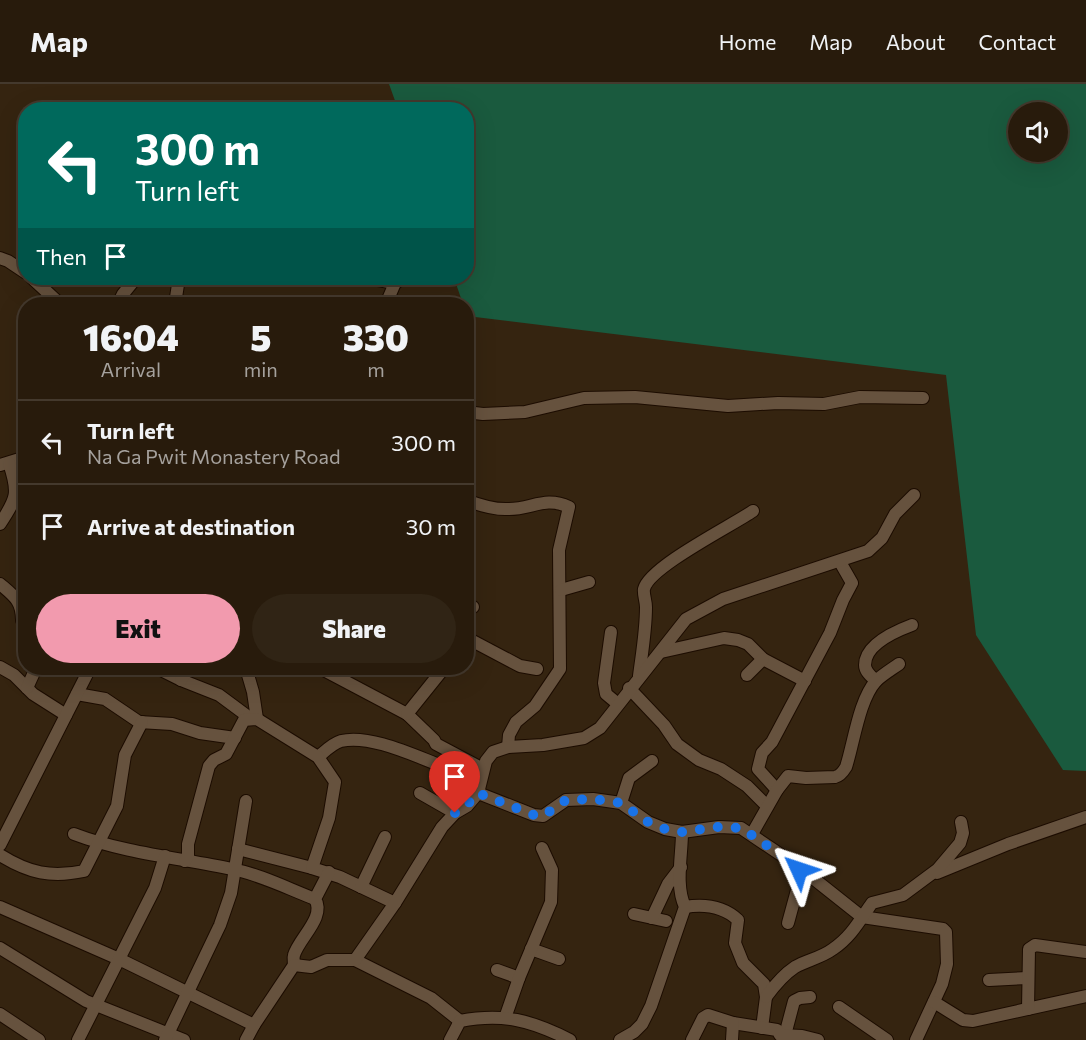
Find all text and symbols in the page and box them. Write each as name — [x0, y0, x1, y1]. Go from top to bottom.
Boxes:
text: Map — [30, 24, 88, 58]
text: Home — [719, 29, 776, 54]
text: Map — [809, 29, 853, 54]
text: About — [886, 29, 945, 54]
text: Contact — [978, 29, 1056, 54]
map controls — [1008, 102, 1068, 162]
button: sound — [1008, 102, 1068, 162]
text: 300 m — [135, 122, 260, 174]
icon: left — [36, 126, 114, 204]
text: Turn left — [135, 174, 239, 207]
icon: arrive — [99, 240, 132, 273]
text: Then — [36, 243, 87, 270]
text: 16:04 — [83, 314, 179, 358]
text: 5 — [250, 314, 271, 358]
text: 330 — [343, 314, 409, 358]
text: Arrival — [101, 357, 161, 381]
text: min — [244, 357, 278, 381]
text: m — [367, 357, 385, 381]
text: Turn left — [87, 417, 174, 444]
icon: left — [36, 426, 69, 459]
text: 300 m — [391, 429, 456, 456]
text: Na Ga Pwit Monastery Road — [87, 444, 341, 468]
icon: arrive — [36, 510, 69, 543]
text: Arrive at destination — [87, 513, 295, 540]
text: 30 m — [406, 513, 456, 540]
button: Exit — [36, 594, 240, 663]
button: Share — [252, 594, 456, 663]
pin — [429, 751, 480, 813]
icon: arrive — [438, 760, 471, 793]
position arrow — [767, 838, 831, 902]

